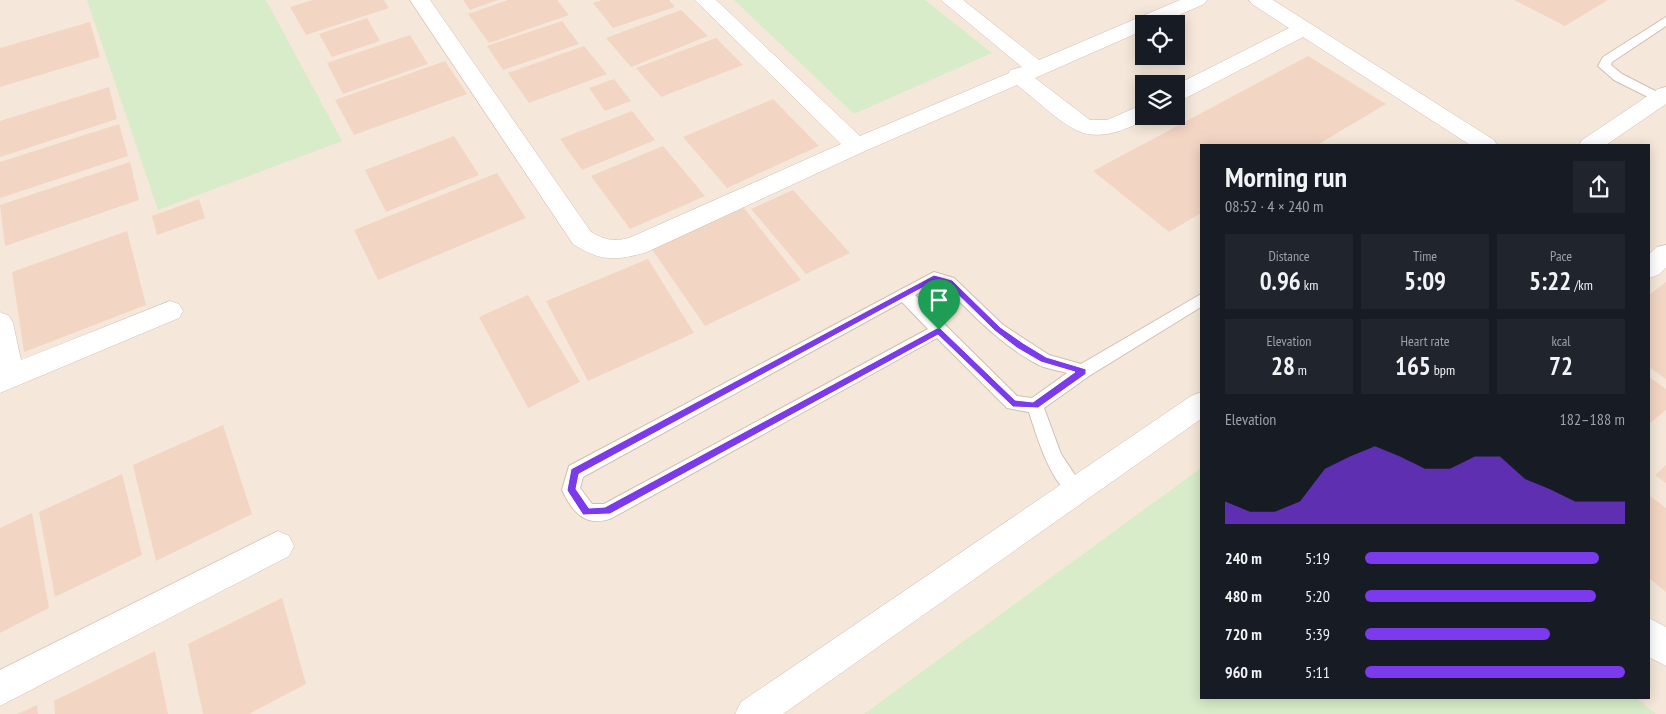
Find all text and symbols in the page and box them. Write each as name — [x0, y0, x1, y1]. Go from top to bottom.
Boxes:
map controls — [1135, 15, 1185, 125]
button: locate — [1135, 15, 1185, 65]
button: layers — [1135, 75, 1185, 125]
text: Morning run — [1225, 158, 1347, 195]
button: share — [1573, 161, 1625, 213]
text: 08:52 · 4 × 240 m — [1225, 196, 1323, 216]
text: Distance — [1268, 247, 1310, 265]
text: Time — [1413, 247, 1437, 265]
text: Pace — [1550, 247, 1572, 265]
text: 0.96 — [1260, 265, 1301, 297]
text: 5:09 — [1404, 265, 1446, 297]
text: 5:22 — [1529, 265, 1571, 297]
text: km — [1301, 276, 1318, 294]
text: /km — [1571, 276, 1593, 294]
pin — [918, 279, 960, 330]
icon: arrive — [925, 286, 953, 314]
text: Elevation — [1267, 332, 1311, 350]
text: Heart rate — [1401, 332, 1449, 350]
text: kcal — [1551, 332, 1571, 350]
text: 28 — [1271, 350, 1295, 382]
text: 165 — [1395, 350, 1431, 382]
text: 72 — [1549, 350, 1573, 382]
text: m — [1295, 361, 1307, 379]
text: bpm — [1431, 361, 1455, 379]
text: Elevation — [1225, 409, 1276, 429]
text: 182–188 m — [1560, 409, 1625, 429]
text: 240 m — [1225, 548, 1262, 568]
text: 5:19 — [1305, 548, 1330, 568]
text: 480 m — [1225, 586, 1262, 606]
text: 5:20 — [1305, 586, 1330, 606]
text: 720 m — [1225, 624, 1262, 644]
text: 5:39 — [1305, 624, 1330, 644]
text: 960 m — [1225, 662, 1262, 682]
text: 5:11 — [1305, 662, 1330, 682]

